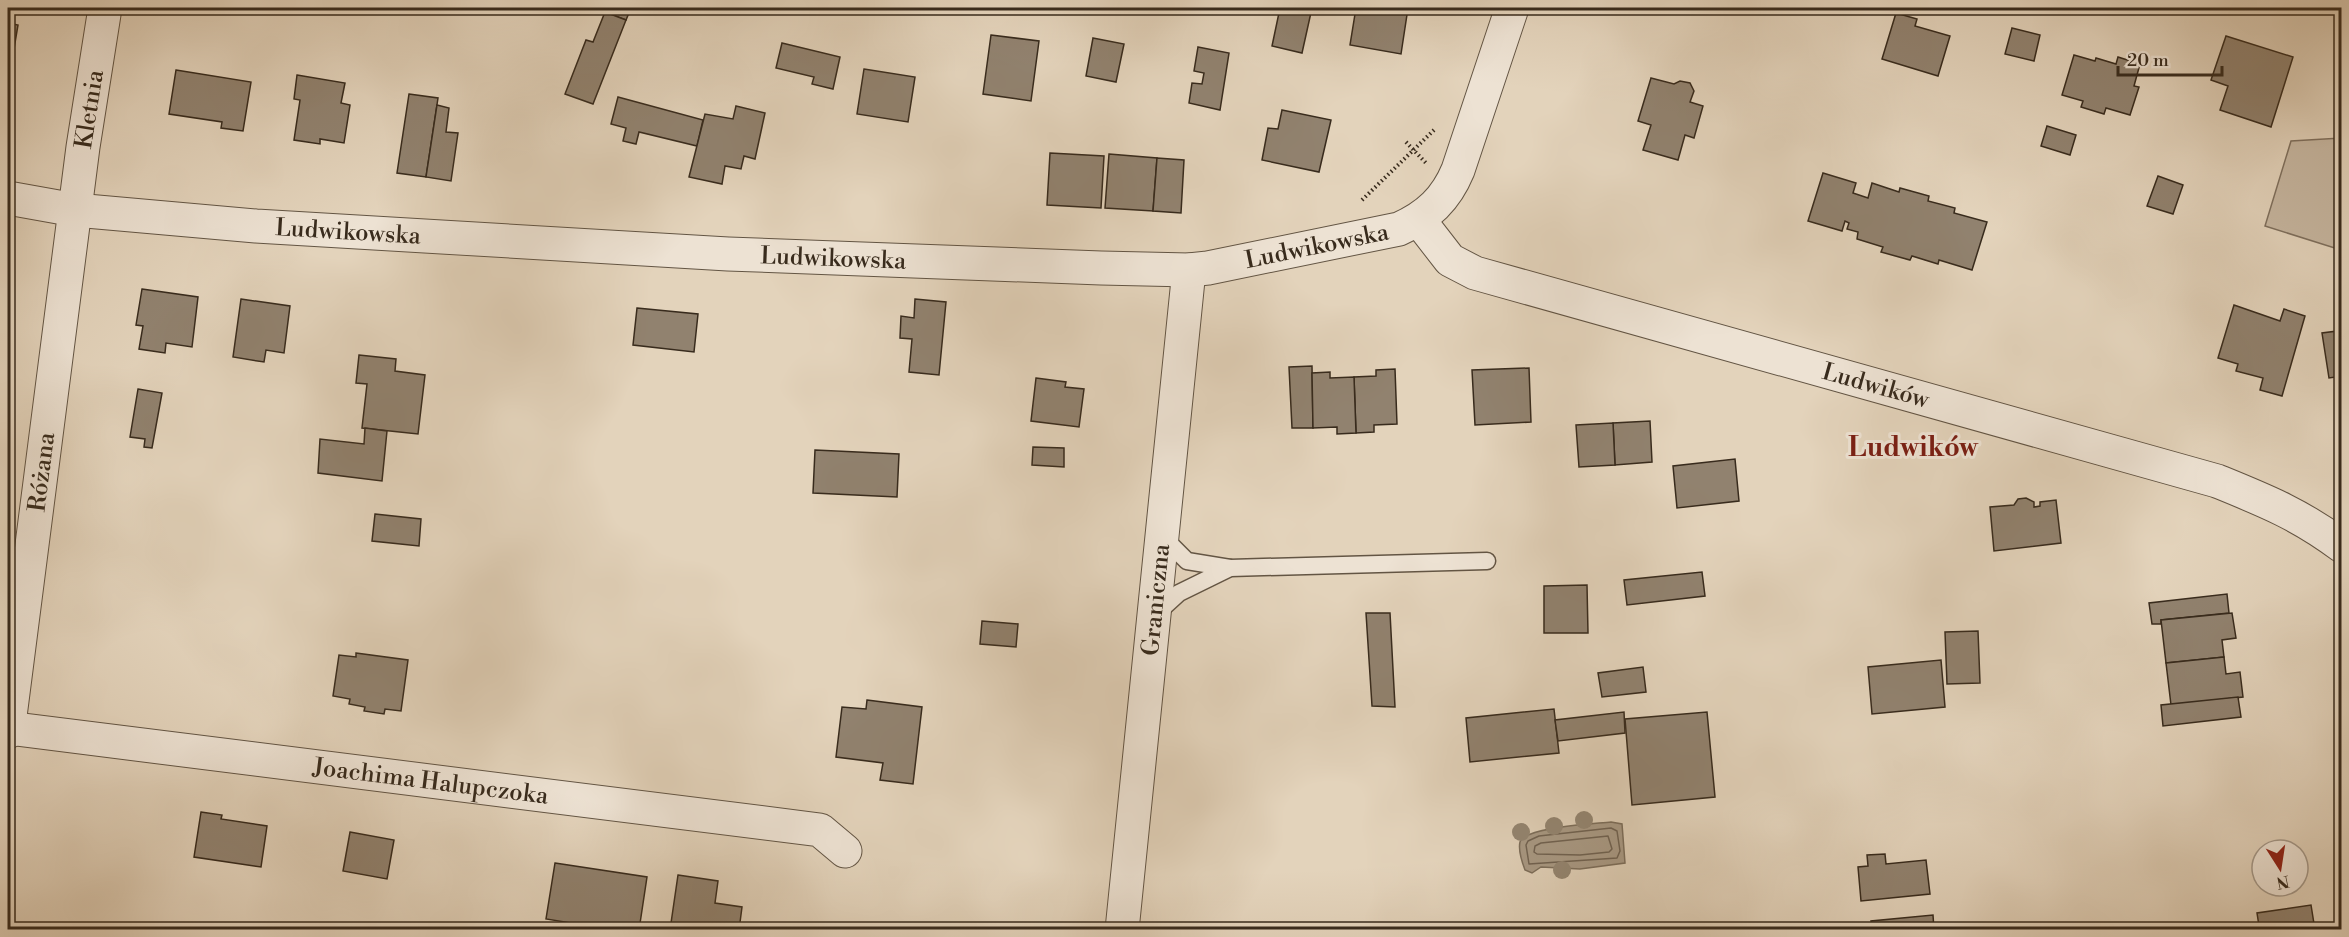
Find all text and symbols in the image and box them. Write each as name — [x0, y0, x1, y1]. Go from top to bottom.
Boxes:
scale bar — [2118, 39, 2222, 77]
text: 20 m — [2127, 49, 2169, 72]
street label: Kletnia — [69, 67, 111, 151]
street label: Ludwikowska — [274, 213, 423, 252]
street label: Ludwikowska — [1242, 217, 1392, 276]
street label: Ludwikowska — [760, 241, 908, 277]
street label: Ludwików — [1819, 357, 1934, 416]
street label: Różana — [22, 430, 62, 514]
district label: Ludwików — [1848, 431, 1979, 465]
street label: Graniczna — [1136, 541, 1177, 657]
street label: Joachima Halupczoka — [310, 752, 551, 812]
north arrow — [2250, 838, 2310, 898]
text: N — [2274, 871, 2291, 893]

